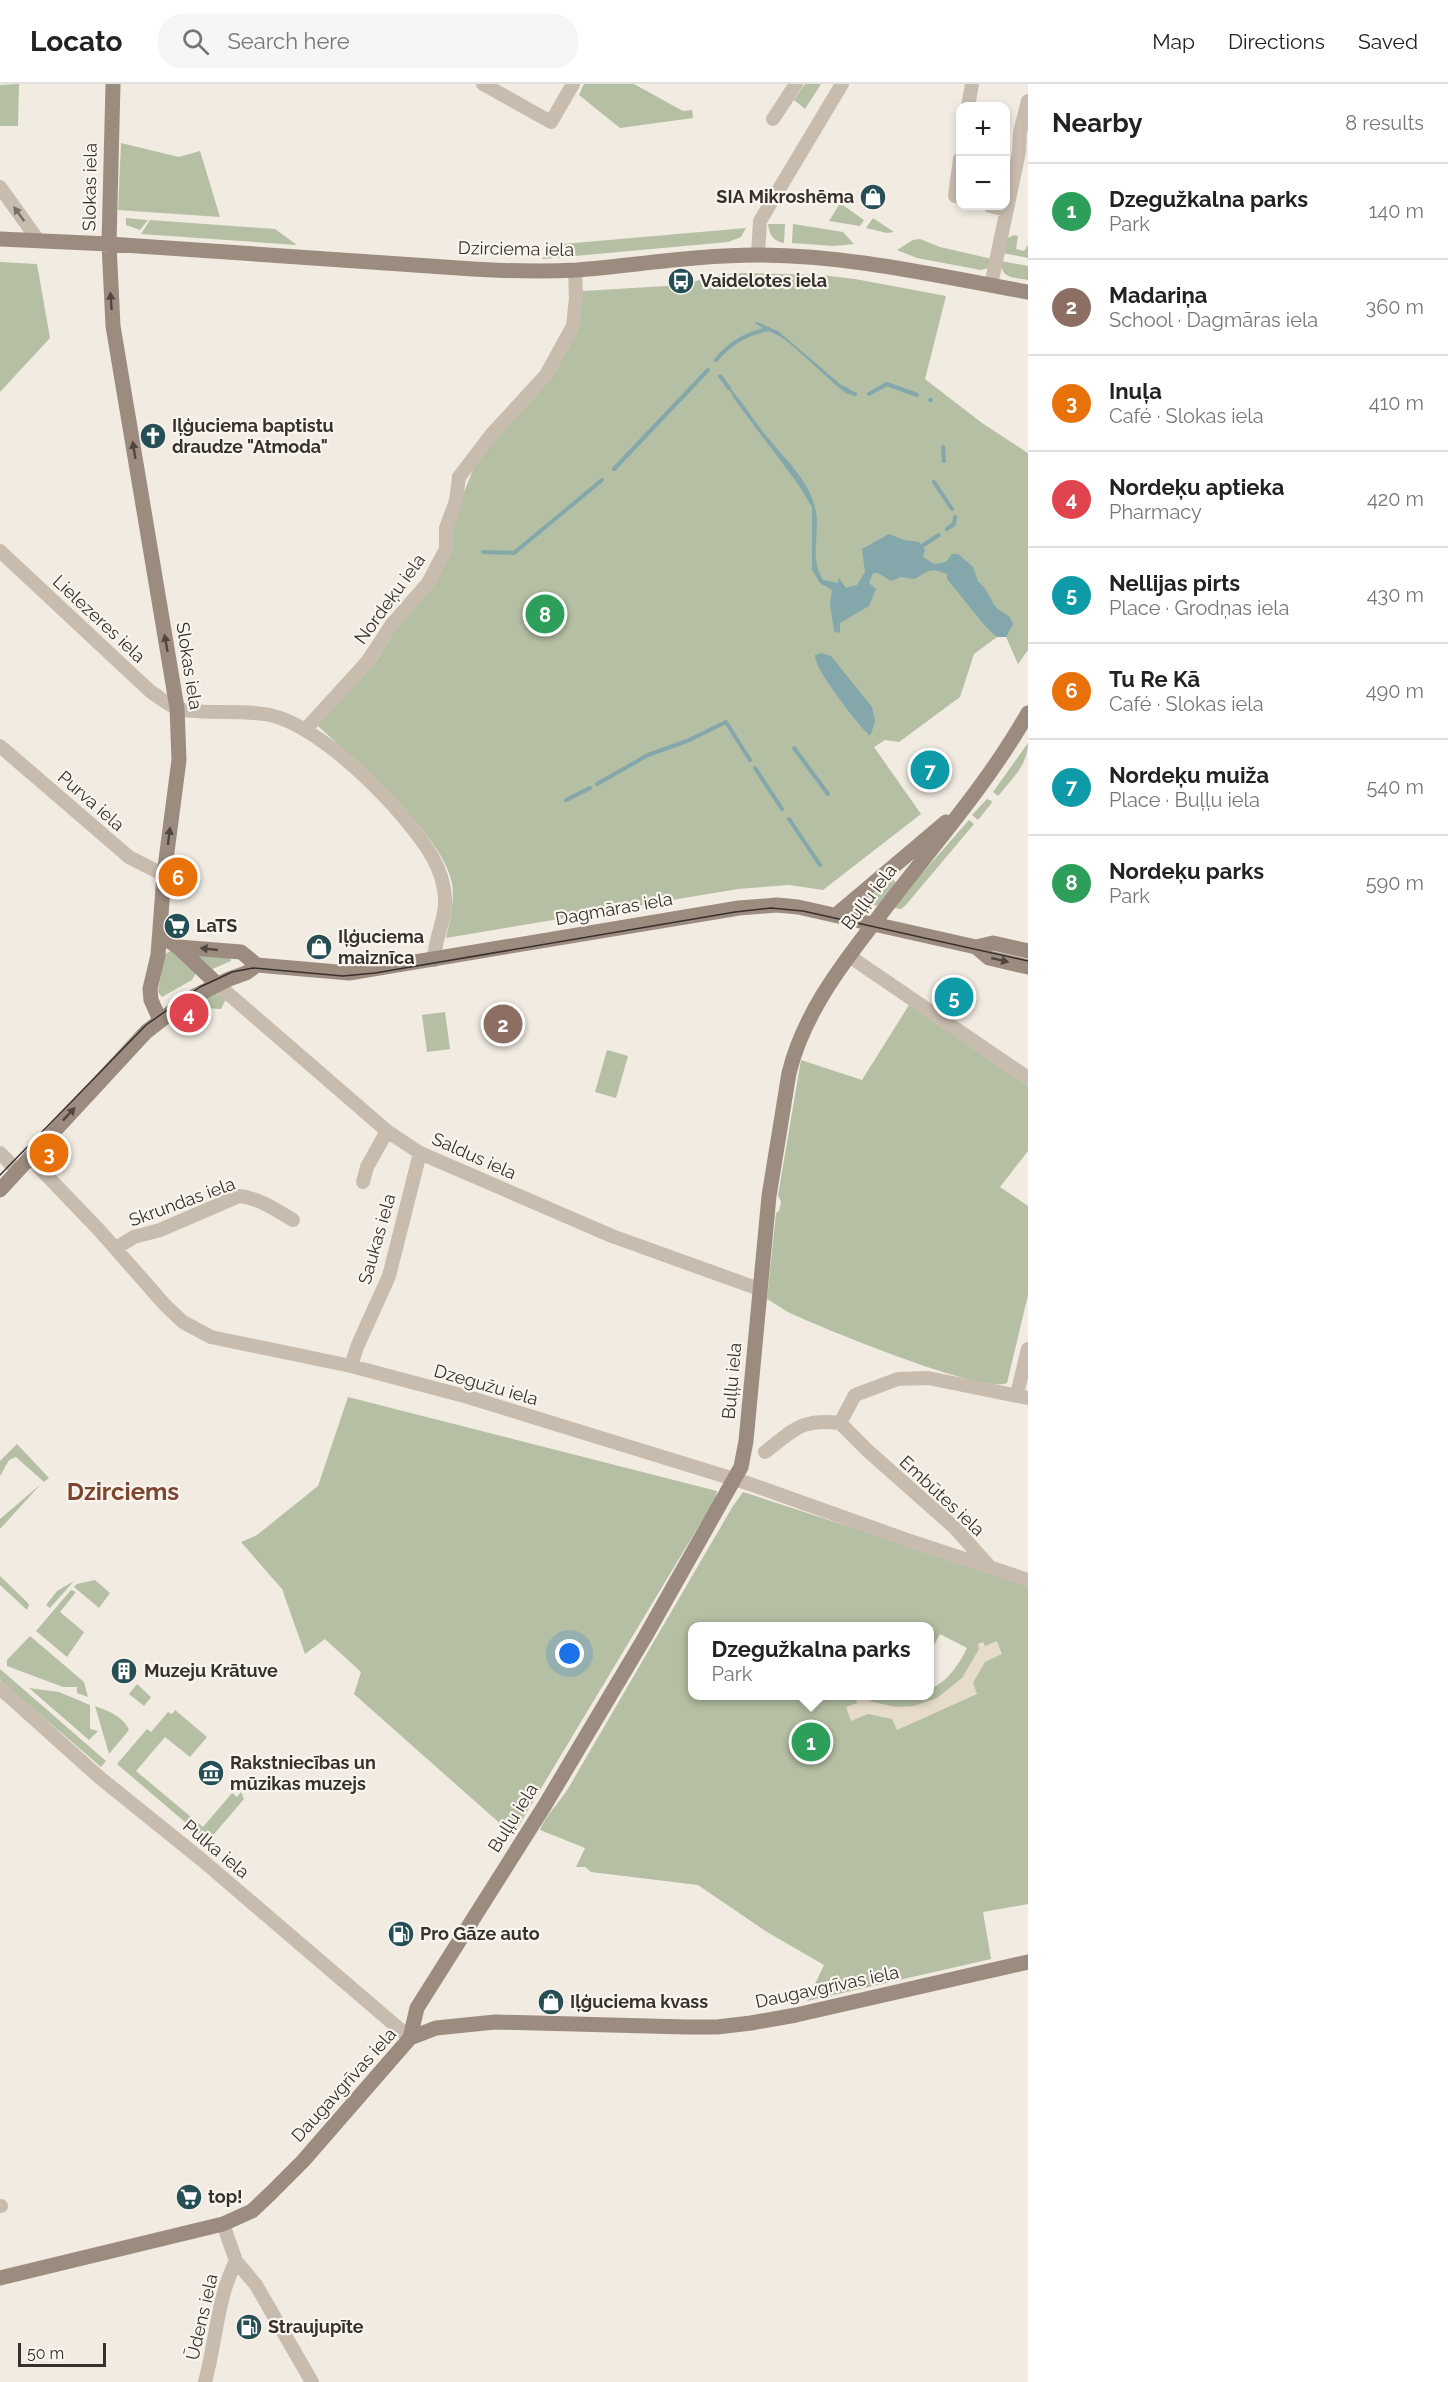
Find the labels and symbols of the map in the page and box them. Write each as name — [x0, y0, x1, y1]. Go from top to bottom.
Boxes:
street label: Slokas iela — [78, 143, 101, 231]
shop icon: SIA Mikroshēma — [858, 182, 888, 212]
place label: SIA Mikroshēma — [716, 186, 854, 207]
one-way arrow — [13, 206, 25, 222]
street label: Dzirciema iela — [458, 237, 574, 260]
bus stop icon: Vaidelotes iela — [666, 266, 696, 296]
place label: Vaidelotes iela — [700, 270, 827, 291]
one-way arrow — [106, 291, 116, 310]
place label: Iļģuciema baptistu draudze "Atmoda" — [172, 415, 334, 457]
church icon: Iļģuciema baptistu draudze "Atmoda" — [138, 421, 168, 451]
one-way arrow — [129, 441, 138, 460]
street label: Nordeķu iela — [350, 550, 429, 648]
street label: Lielezeres iela — [49, 571, 150, 667]
pin: 8 — [526, 592, 564, 636]
street label: Slokas iela — [172, 621, 207, 711]
one-way arrow — [161, 633, 170, 652]
pin: 7 — [910, 748, 950, 792]
street label: Purva iela — [54, 766, 129, 835]
one-way arrow — [164, 826, 174, 845]
pin: 6 — [158, 854, 198, 900]
street label: Buļļu iela — [837, 860, 901, 933]
street label: Dagmāras iela — [554, 888, 674, 929]
supermarket icon: LaTS — [162, 911, 192, 941]
place label: LaTS — [196, 915, 237, 936]
place label: Iļģuciema maiznīca — [338, 926, 424, 968]
shop icon: Iļģuciema maiznīca — [304, 932, 334, 962]
one-way arrow — [200, 944, 219, 954]
one-way arrow — [991, 956, 1010, 966]
pin: 5 — [934, 974, 974, 1020]
pin: 4 — [170, 990, 208, 1036]
pin: 2 — [484, 1002, 522, 1046]
one-way arrow — [62, 1107, 76, 1122]
street label: Saldus iela — [429, 1128, 520, 1183]
pin: 3 — [29, 1130, 68, 1176]
street label: Skrundas iela — [126, 1173, 238, 1230]
street label: Saukas iela — [354, 1191, 399, 1287]
street label: Buļļu iela — [718, 1342, 745, 1420]
street label: Dzegužu iela — [432, 1360, 541, 1409]
street label: Embūtes iela — [896, 1451, 989, 1540]
district label: Dzirciems — [67, 1477, 179, 1506]
your location — [555, 1639, 584, 1668]
building icon: Muzeju Krātuve — [109, 1656, 139, 1686]
place label: Muzeju Krātuve — [144, 1660, 278, 1681]
pin: 1 — [792, 1720, 830, 1764]
place label: Rakstniecības un mūzikas muzejs — [230, 1752, 376, 1794]
museum icon: Rakstniecības un mūzikas muzejs — [196, 1758, 226, 1788]
street label: Buļļu iela — [483, 1780, 542, 1856]
street label: Pulka iela — [179, 1815, 254, 1882]
fuel station icon: Pro Gāze auto — [386, 1919, 416, 1949]
place label: Pro Gāze auto — [420, 1923, 540, 1944]
street label: Daugavgrīvas iela — [753, 1961, 901, 2012]
shop icon: Iļģuciema kvass — [536, 1987, 566, 2017]
place label: Iļģuciema kvass — [570, 1991, 708, 2012]
street label: Daugavgrīvas iela — [287, 2023, 400, 2146]
supermarket icon: top! — [174, 2182, 204, 2212]
place label: top! — [208, 2186, 243, 2207]
street label: Ūdens iela — [181, 2272, 222, 2362]
fuel station icon: Straujupīte — [234, 2312, 264, 2342]
place label: Straujupīte — [268, 2316, 364, 2337]
scale bar — [18, 2340, 106, 2368]

